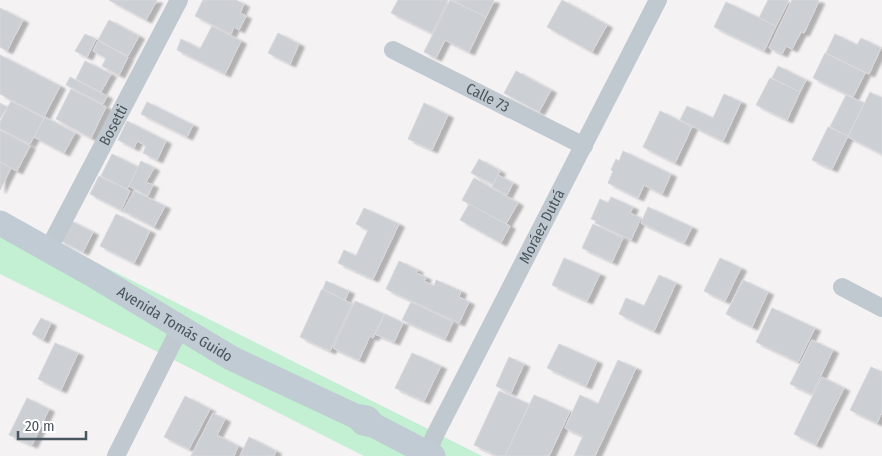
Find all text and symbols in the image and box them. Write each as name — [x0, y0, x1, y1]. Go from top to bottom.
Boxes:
street label: Calle 73 — [463, 79, 513, 116]
street label: Bosetti — [95, 102, 132, 149]
street label: Moráez Dutrá — [515, 186, 568, 267]
street label: Avenida Tomás Guido — [114, 283, 236, 366]
scale bar — [18, 408, 85, 440]
text: 20 m — [25, 417, 55, 435]

